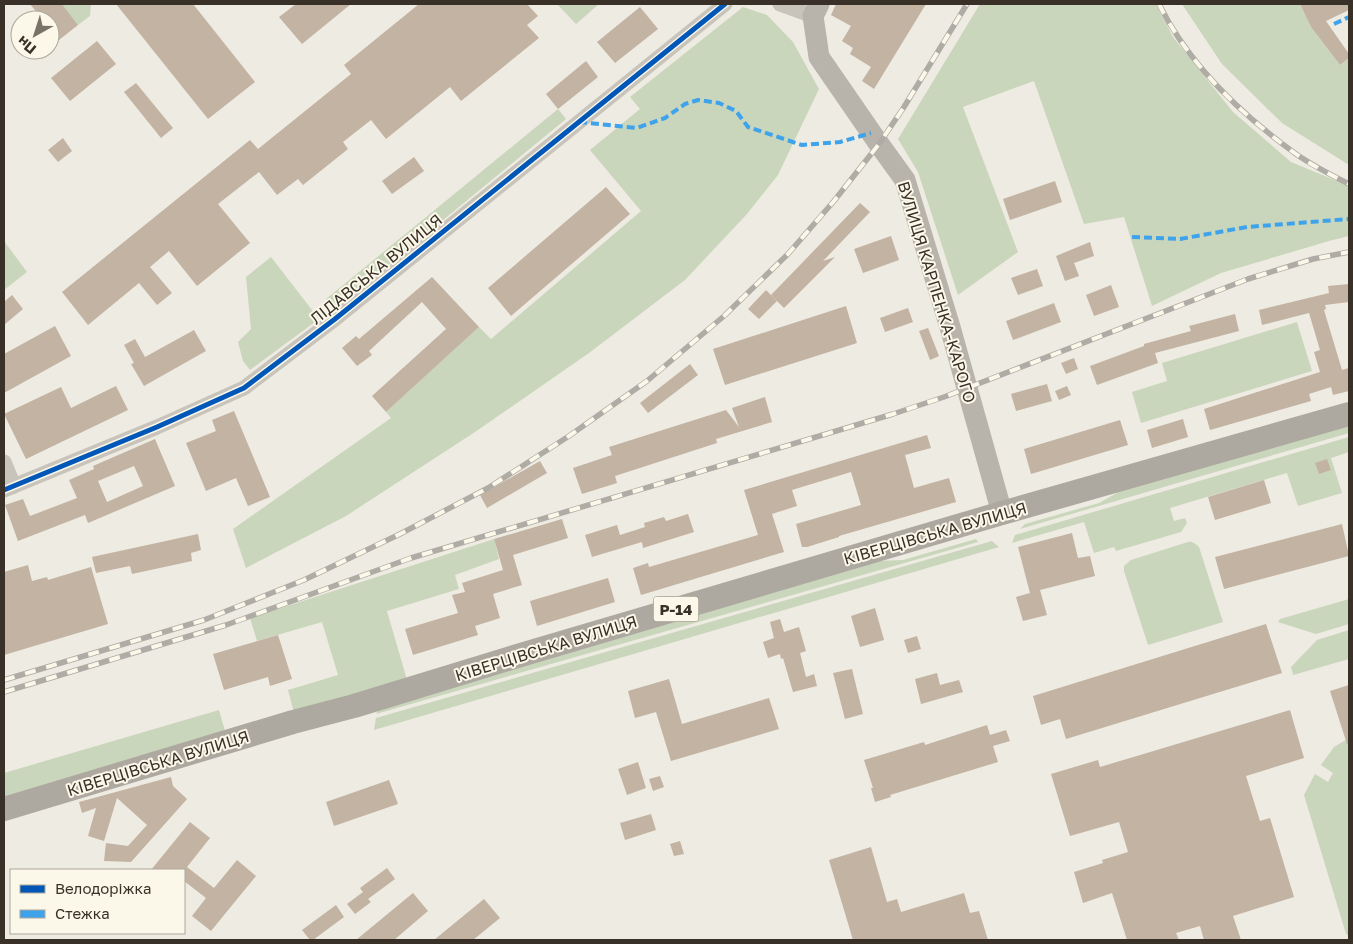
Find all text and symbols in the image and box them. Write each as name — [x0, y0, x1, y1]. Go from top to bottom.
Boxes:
north arrow — [10, 10, 60, 60]
text: Пн — [14, 33, 39, 58]
street label: ВУЛИЦЯ КАРПЕНКА-КАРОГО — [894, 179, 980, 405]
street label: ЛІДАВСЬКА ВУЛИЦЯ — [306, 210, 446, 328]
street label: КІВЕРЦІВСЬКА ВУЛИЦЯ — [841, 497, 1029, 569]
road number: Р-14 — [654, 596, 698, 622]
street label: КІВЕРЦІВСЬКА ВУЛИЦЯ — [453, 611, 639, 685]
street label: КІВЕРЦІВСЬКА ВУЛИЦЯ — [65, 726, 251, 800]
legend — [10, 869, 185, 934]
text: Велодоріжка — [55, 879, 152, 897]
text: Стежка — [55, 904, 110, 922]

